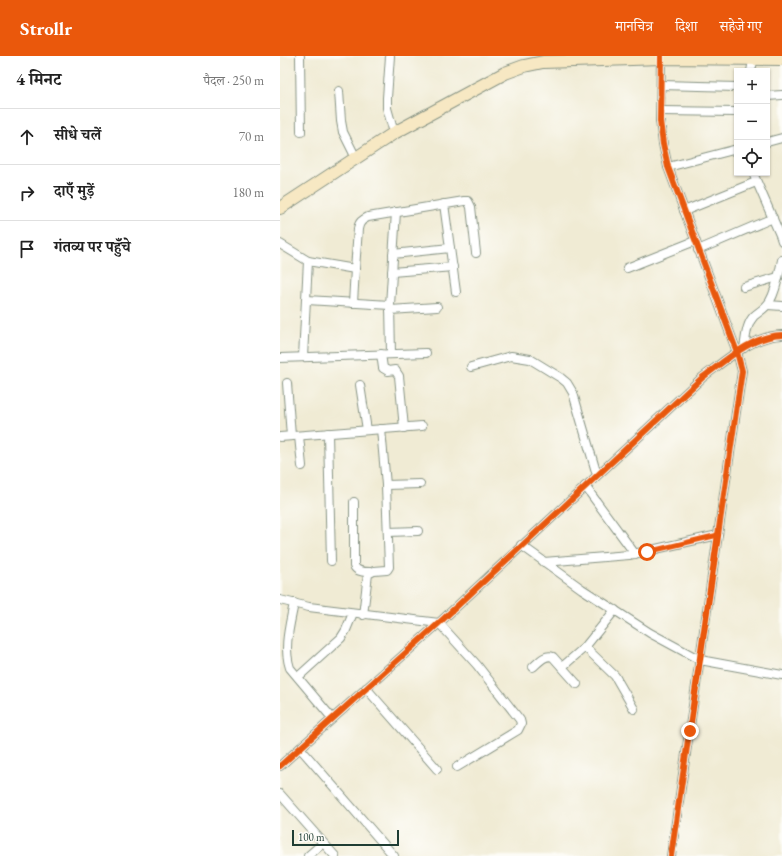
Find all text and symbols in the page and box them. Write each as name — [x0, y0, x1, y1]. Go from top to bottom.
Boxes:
text: Strollr — [20, 16, 72, 41]
text: मानचित्र — [615, 17, 653, 35]
text: दिशा — [675, 17, 697, 35]
text: सहेजे गए — [719, 17, 762, 35]
text: 4 मिनट — [16, 68, 61, 90]
map controls — [734, 68, 770, 176]
button: + — [734, 68, 770, 104]
text: पैदल · 250 m — [204, 72, 264, 89]
button: − — [734, 104, 770, 140]
text: सीधे चलें — [54, 125, 101, 144]
icon: ahead — [16, 126, 38, 148]
text: 70 m — [239, 128, 264, 145]
button: locate — [734, 140, 770, 176]
text: दाएँ मुड़ें — [54, 181, 94, 200]
icon: right — [16, 182, 38, 204]
text: 180 m — [233, 184, 264, 201]
text: गंतव्य पर पहुँचे — [54, 237, 131, 256]
icon: arrive — [16, 238, 38, 260]
route start — [638, 543, 656, 561]
route end — [681, 722, 699, 740]
scale bar — [292, 828, 399, 847]
text: 100 m — [298, 830, 325, 844]

